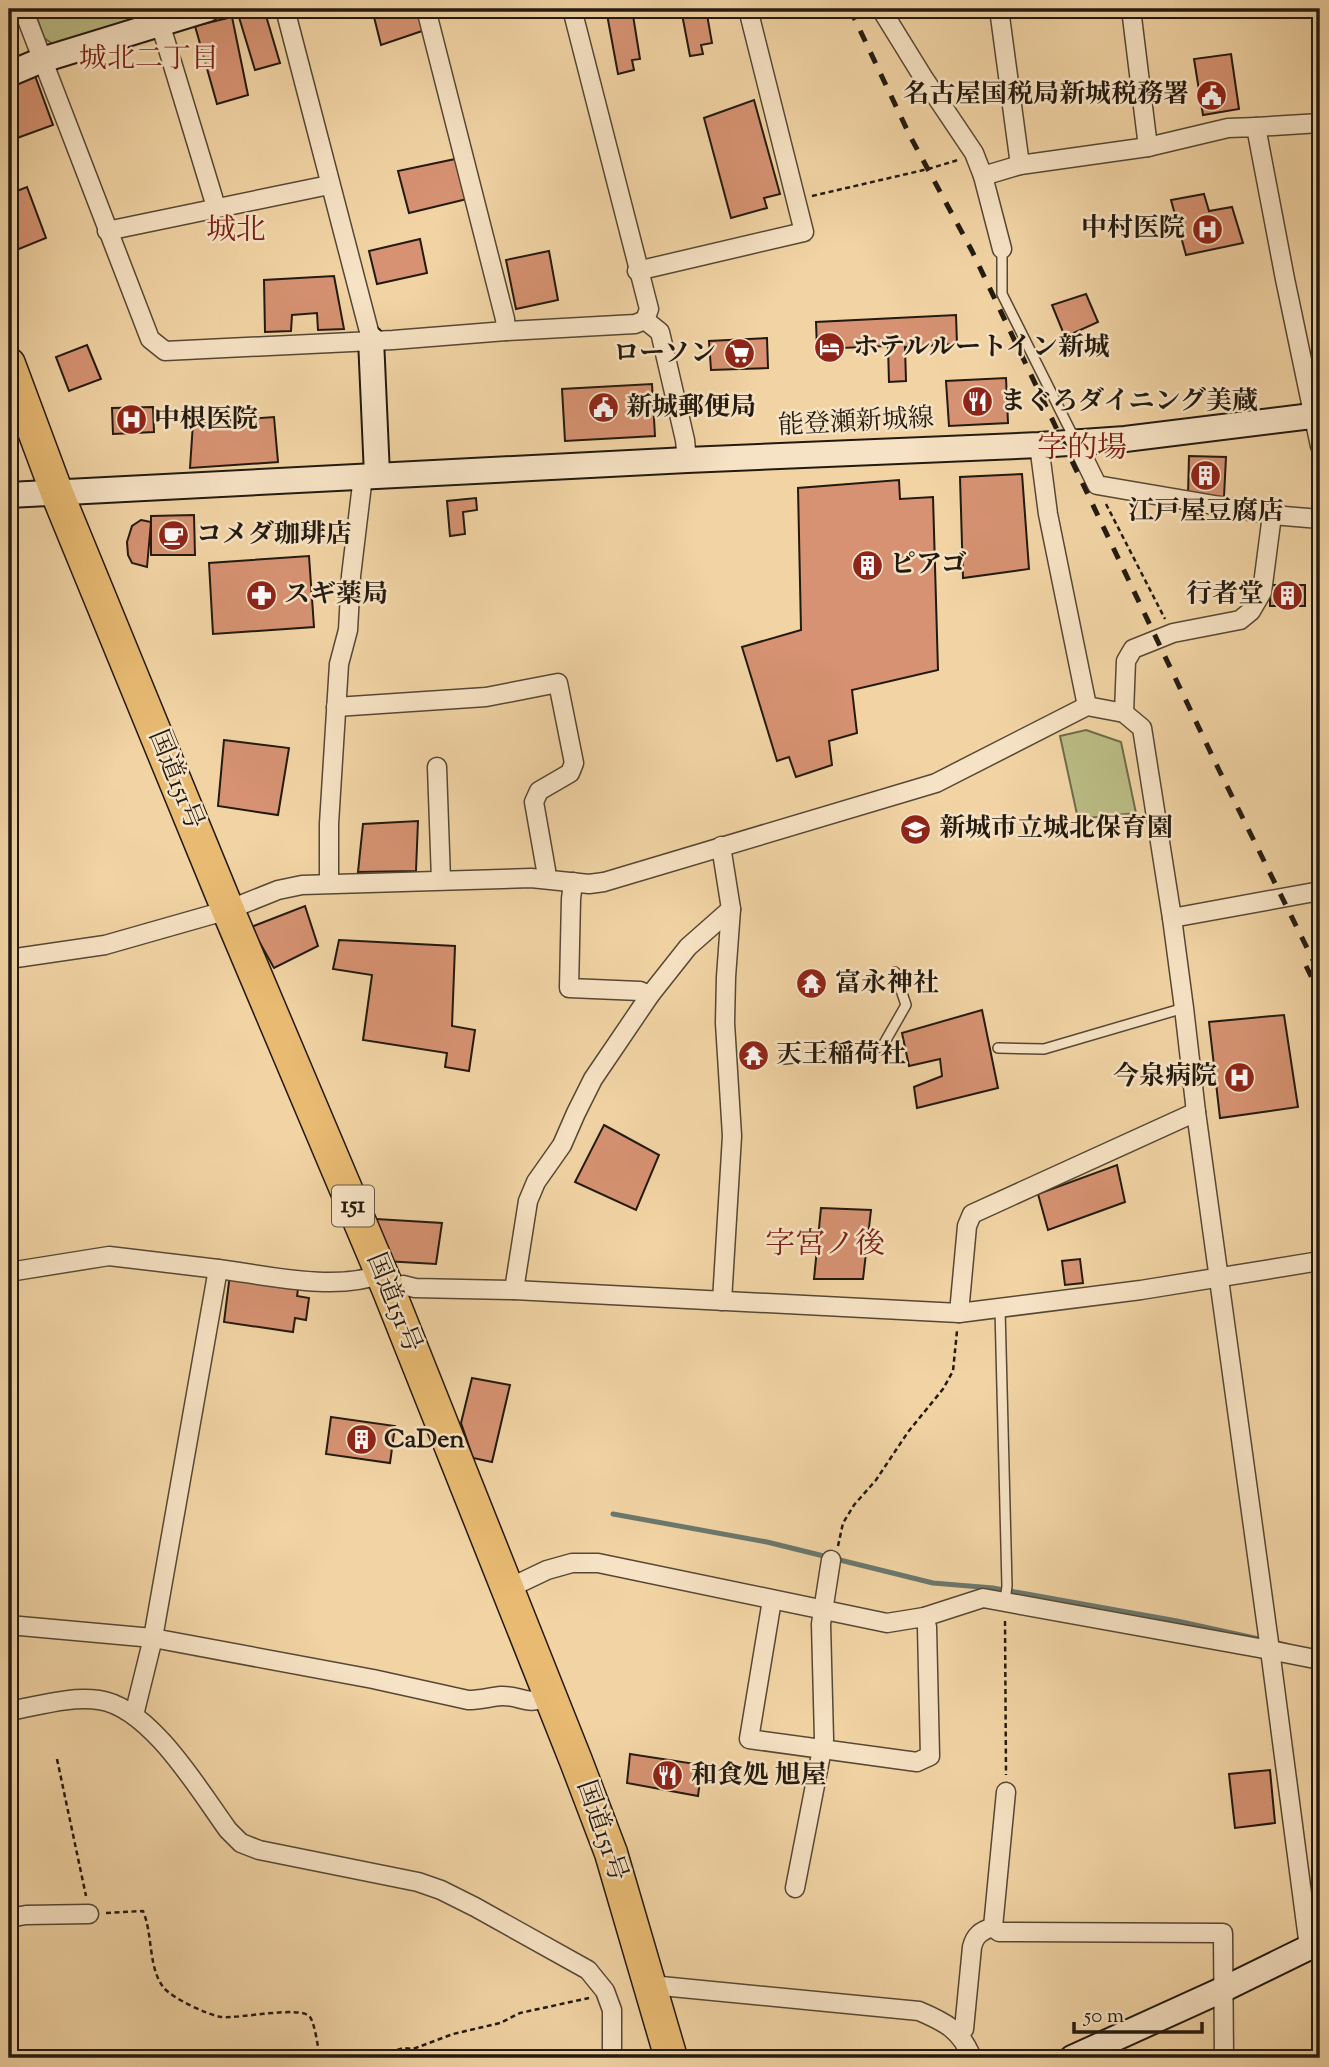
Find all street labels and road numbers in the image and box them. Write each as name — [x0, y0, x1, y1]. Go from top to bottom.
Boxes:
street label: 能登瀬新城線 — [777, 400, 935, 446]
street label: 国道151号 — [138, 725, 212, 835]
road number: 151 — [332, 1186, 374, 1226]
street label: 国道151号 — [356, 1248, 430, 1358]
street label: 国道151号 — [566, 1776, 636, 1886]

